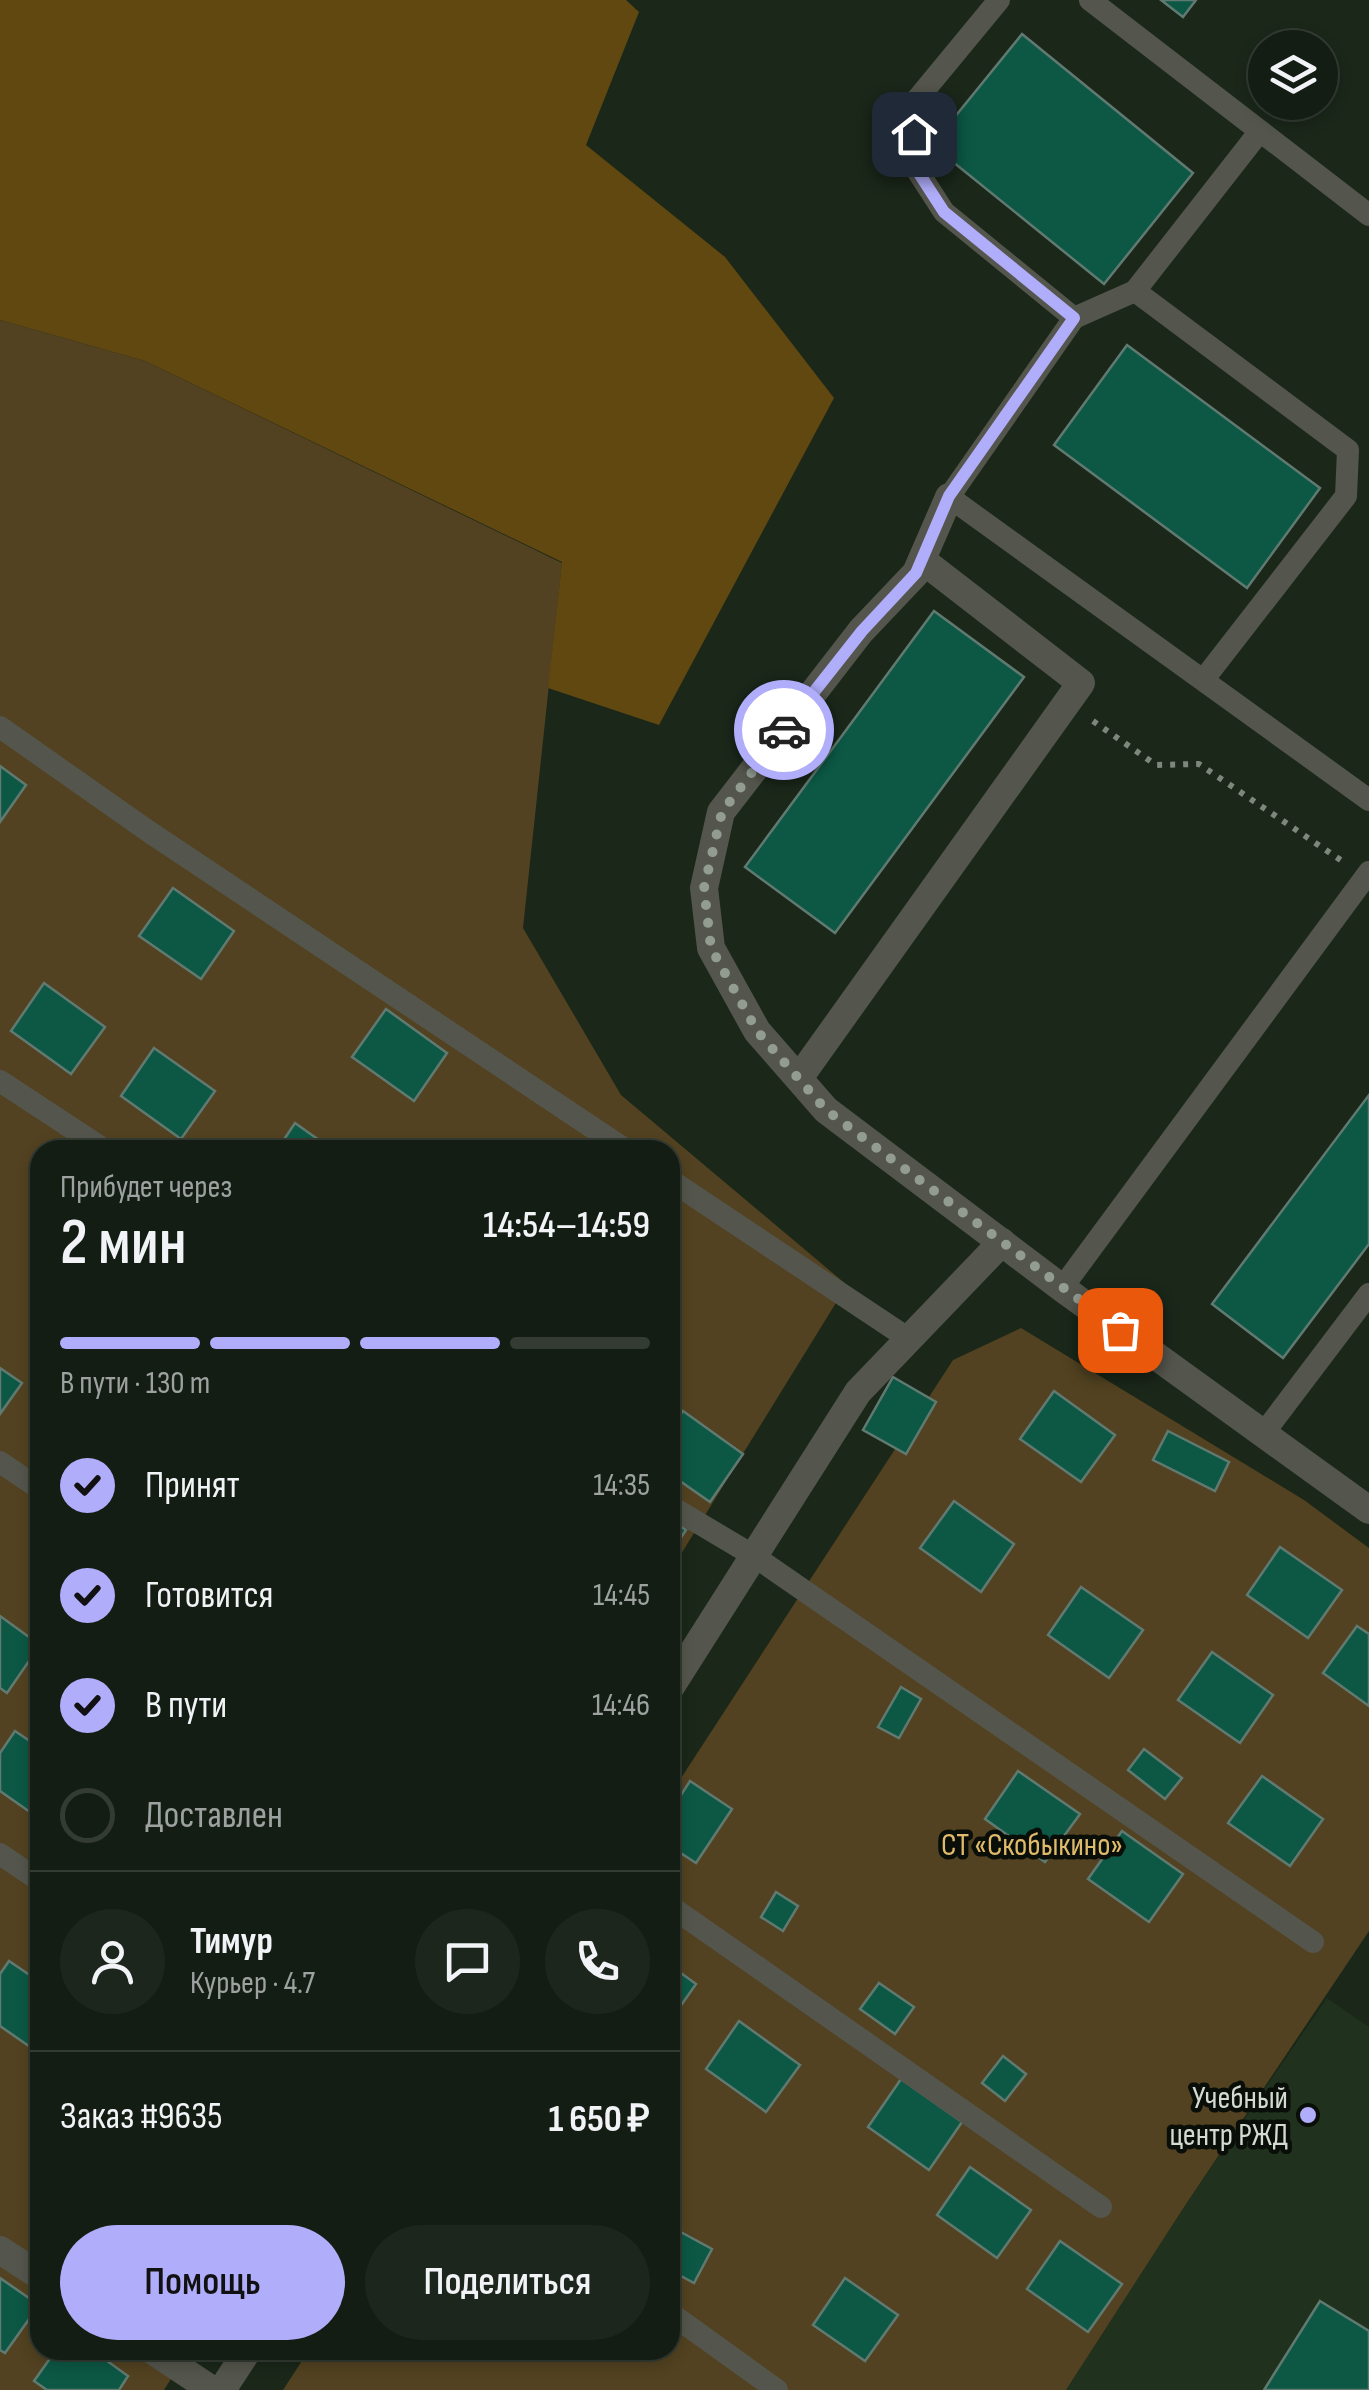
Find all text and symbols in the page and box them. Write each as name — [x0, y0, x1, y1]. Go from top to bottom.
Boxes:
map controls — [1248, 30, 1338, 120]
button: layers — [1248, 30, 1338, 120]
pin — [872, 92, 957, 177]
icon: home — [887, 107, 942, 162]
courier — [734, 680, 834, 780]
icon: car — [757, 703, 812, 758]
text: Прибудет через — [60, 1168, 232, 1207]
text: 14:54–14:59 — [483, 1203, 650, 1248]
text: 2 мин — [60, 1205, 187, 1283]
pin — [1078, 1288, 1163, 1373]
icon: bag — [1093, 1303, 1148, 1358]
text: В пути · 130 m — [60, 1364, 210, 1403]
icon: check — [60, 1458, 115, 1513]
text: Принят — [145, 1463, 240, 1508]
text: 14:35 — [593, 1466, 650, 1505]
icon: check — [60, 1568, 115, 1623]
text: Готовится — [145, 1573, 274, 1618]
text: 14:45 — [593, 1576, 650, 1615]
icon: check — [60, 1678, 115, 1733]
text: В пути — [145, 1683, 227, 1728]
text: 14:46 — [592, 1686, 650, 1725]
text: Доставлен — [145, 1793, 283, 1838]
park label: СТ «Скобыкино» — [941, 1826, 1123, 1865]
button: person — [60, 1909, 165, 2014]
button: chat — [415, 1909, 520, 2014]
button: phone — [545, 1909, 650, 2014]
text: Тимур — [190, 1919, 273, 1964]
text: Курьер · 4.7 — [190, 1964, 315, 2003]
place label: Учебный центр РЖД — [1169, 2079, 1288, 2155]
text: Заказ #9635 — [60, 2094, 222, 2139]
text: 1 650 ₽ — [548, 2097, 650, 2142]
marker: Учебный центр РЖД — [1297, 2104, 1319, 2126]
button: Помощь — [60, 2225, 345, 2340]
button: Поделиться — [365, 2225, 650, 2340]

